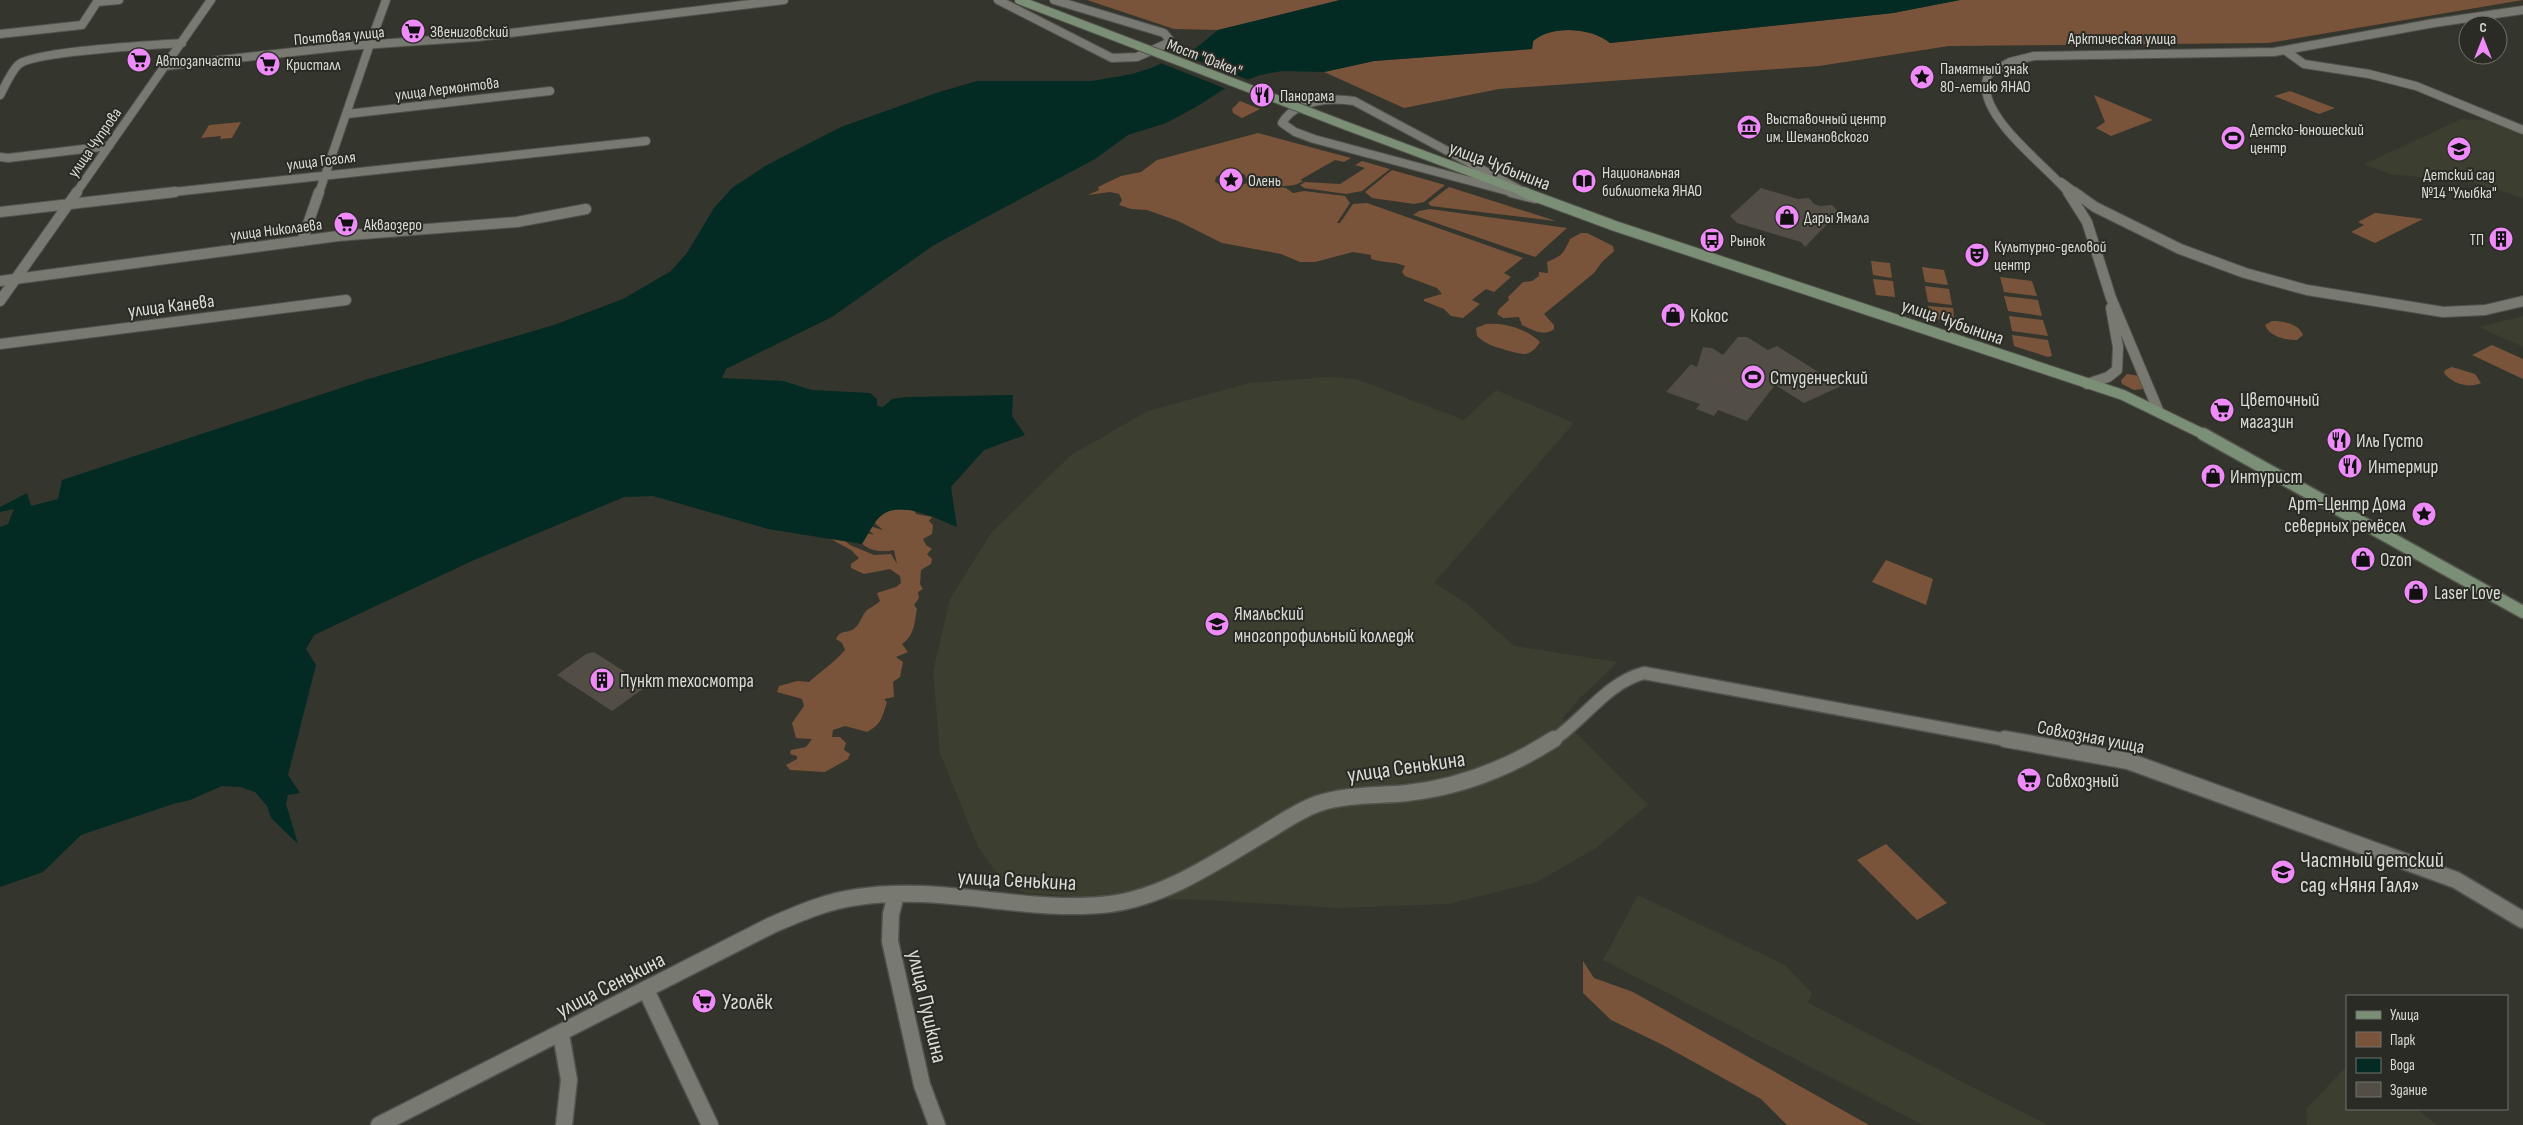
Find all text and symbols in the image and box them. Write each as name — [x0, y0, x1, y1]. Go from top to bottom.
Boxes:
north arrow — [2458, 15, 2508, 65]
supermarket icon: Звениговский — [400, 18, 426, 44]
text: С — [2479, 19, 2487, 36]
street label: Почтовая улица — [293, 23, 385, 50]
place label: Звениговский — [430, 23, 509, 42]
street label: Арктическая улица — [2067, 30, 2176, 49]
street label: Мост "Факел" — [1164, 35, 1245, 81]
supermarket icon: Автозапчасти — [126, 47, 152, 73]
supermarket icon: Кристалл — [255, 51, 281, 77]
place label: Автозапчасти — [155, 52, 241, 71]
place label: Кристалл — [286, 56, 341, 75]
place label: Памятный знак 80-летию ЯНАО — [1940, 60, 2031, 97]
place icon: Памятный знак 80-летию ЯНАО — [1909, 64, 1935, 90]
street label: улица Лермонтова — [394, 74, 500, 105]
restaurant icon: Панорама — [1249, 82, 1275, 108]
place label: Панорама — [1280, 87, 1334, 106]
street label: улица Чупрова — [64, 104, 126, 181]
place label: Выставочный центр им. Шемановского — [1766, 110, 1886, 147]
museum icon: Выставочный центр им. Шемановского — [1736, 114, 1762, 140]
place label: Детско-юношеский центр — [2250, 121, 2364, 158]
sports icon: Детско-юношеский центр — [2220, 125, 2246, 151]
school or university icon: Детский сад №14 "Улыбка" — [2446, 136, 2472, 162]
street label: улица Чубынина — [1446, 137, 1553, 196]
street label: улица Гоголя — [285, 148, 357, 175]
place label: Национальная библиотека ЯНАО — [1602, 164, 1702, 201]
place label: Детский сад №14 "Улыбка" — [2421, 166, 2497, 203]
place icon: Олень — [1218, 167, 1244, 193]
library icon: Национальная библиотека ЯНАО — [1571, 168, 1597, 194]
place label: Олень — [1248, 172, 1281, 191]
shop icon: Дары Ямала — [1774, 204, 1800, 230]
place label: Дары Ямала — [1804, 209, 1869, 228]
supermarket icon: Акваозеро — [333, 211, 359, 237]
street label: улица Николаева — [229, 215, 323, 246]
place label: Акваозеро — [363, 216, 422, 235]
building icon: ТП — [2488, 226, 2514, 252]
bus stop icon: Рынок — [1699, 227, 1725, 253]
place label: ТП — [2469, 231, 2484, 250]
place label: Рынок — [1730, 232, 1766, 251]
place label: Культурно-деловой центр — [1994, 238, 2106, 275]
theatre icon: Культурно-деловой центр — [1964, 242, 1990, 268]
street label: улица Канева — [127, 290, 216, 323]
street label: улица Чубынина — [1898, 294, 2007, 351]
shop icon: Кокос — [1660, 302, 1686, 328]
place label: Кокос — [1690, 305, 1729, 328]
sports icon: Студенческий — [1740, 364, 1766, 390]
place label: Студенческий — [1770, 367, 1868, 390]
place label: Цветочный магазин — [2240, 389, 2320, 434]
supermarket icon: Цветочный магазин — [2209, 397, 2235, 423]
restaurant icon: Иль Густо — [2326, 427, 2352, 453]
place label: Иль Густо — [2356, 430, 2423, 453]
restaurant icon: Интермир — [2337, 453, 2363, 479]
place label: Интермир — [2368, 456, 2438, 479]
shop icon: Интурист — [2200, 463, 2226, 489]
place label: Интурист — [2230, 466, 2303, 489]
place label: Арт-Центр Дома северных ремёсел — [2284, 493, 2406, 538]
place icon: Арт-Центр Дома северных ремёсел — [2411, 501, 2437, 527]
shop icon: Ozon — [2350, 546, 2376, 572]
place label: Ozon — [2380, 549, 2412, 572]
shop icon: Laser Love — [2403, 579, 2429, 605]
place label: Laser Love — [2434, 582, 2501, 605]
place label: Ямальский многопрофильный колледж — [1234, 603, 1415, 648]
school or university icon: Ямальский многопрофильный колледж — [1204, 611, 1230, 637]
building icon: Пункт техосмотра — [589, 667, 615, 693]
place label: Пункт техосмотра — [620, 670, 754, 693]
street label: Совхозная улица — [2035, 716, 2146, 759]
street label: улица Сенькина — [1345, 746, 1467, 789]
supermarket icon: Совхозный — [2016, 767, 2042, 793]
place label: Совхозный — [2046, 770, 2119, 793]
place label: Частный детский сад «Няня Галя» — [2300, 847, 2444, 899]
school or university icon: Частный детский сад «Няня Галя» — [2270, 859, 2296, 885]
street label: улица Сенькина — [957, 864, 1077, 897]
street label: улица Сенькина — [552, 946, 670, 1024]
street label: улица Пушкина — [900, 947, 953, 1065]
supermarket icon: Уголёк — [691, 988, 717, 1014]
place label: Уголёк — [722, 989, 773, 1016]
legend — [2346, 995, 2508, 1110]
text: Улица — [2390, 1006, 2419, 1025]
text: Парк — [2390, 1031, 2416, 1050]
text: Вода — [2390, 1056, 2415, 1075]
text: Здание — [2390, 1081, 2427, 1100]

